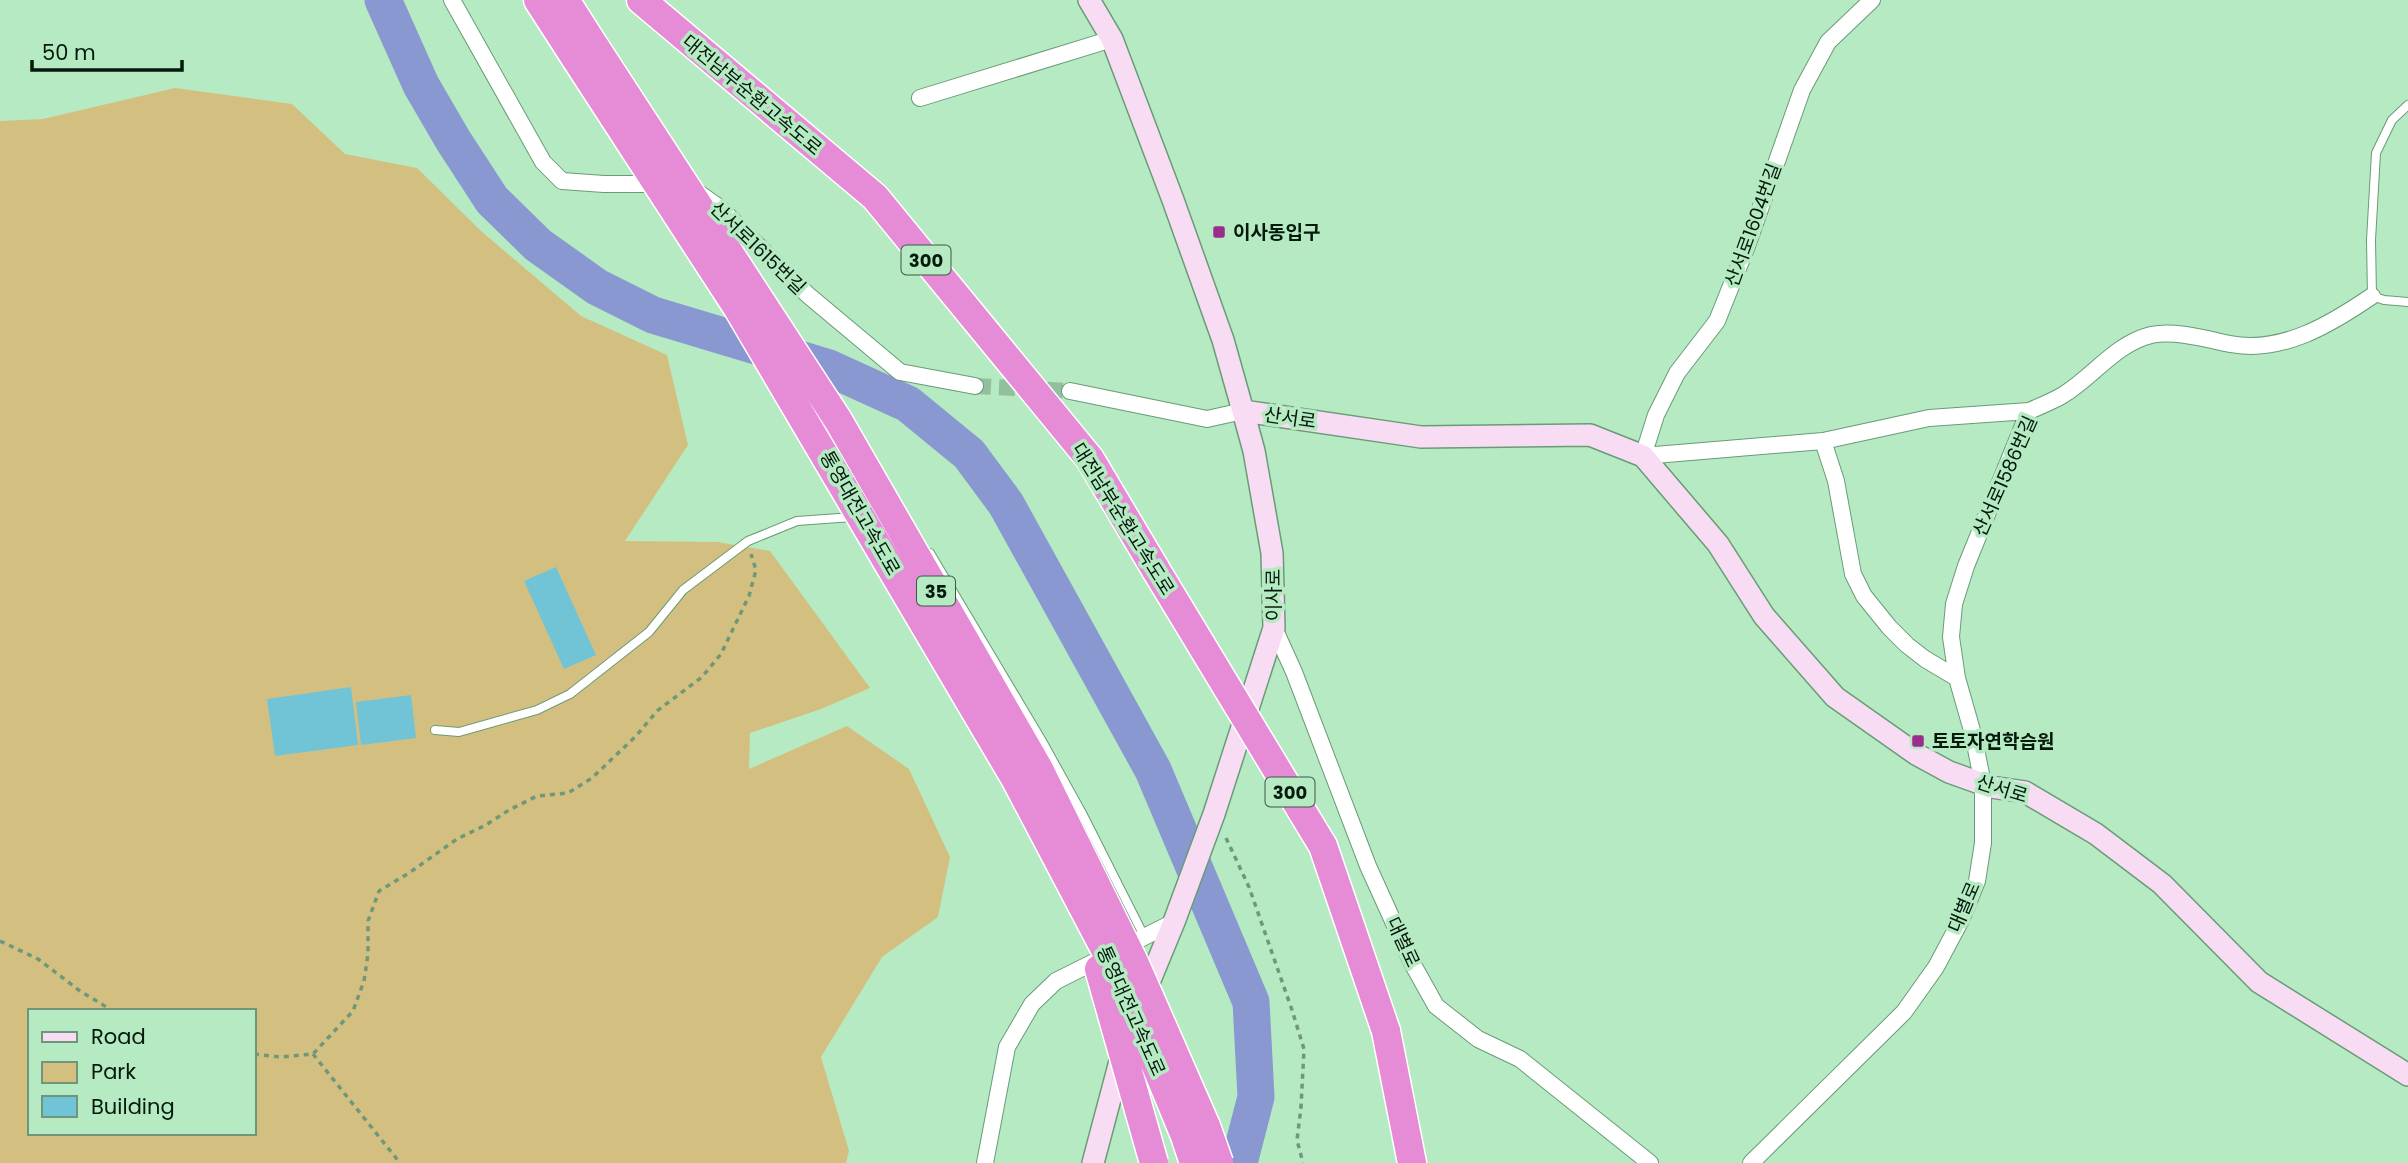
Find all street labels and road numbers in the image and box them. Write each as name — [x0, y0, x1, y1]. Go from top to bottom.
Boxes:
street label: 대전남부순환고속도로 — [676, 28, 828, 162]
street label: 산서로1604번길 — [1718, 160, 1788, 290]
street label: 산서로1615번길 — [704, 195, 812, 301]
road number: 300 — [902, 246, 950, 274]
street label: 산서로 — [1262, 401, 1318, 435]
street label: 산서로1586번길 — [1966, 411, 2044, 541]
street label: 대전남부순환고속도로 — [1065, 438, 1181, 600]
street label: 통영대전고속도로 — [813, 446, 907, 580]
street label: 이사로 — [1260, 569, 1287, 621]
road number: 35 — [917, 576, 955, 606]
street label: 산서로 — [1973, 768, 2031, 810]
road number: 300 — [1266, 778, 1314, 806]
street label: 대별로 — [1941, 878, 1987, 936]
street label: 대별로 — [1380, 913, 1426, 971]
street label: 통영대전고속도로 — [1090, 942, 1172, 1080]

